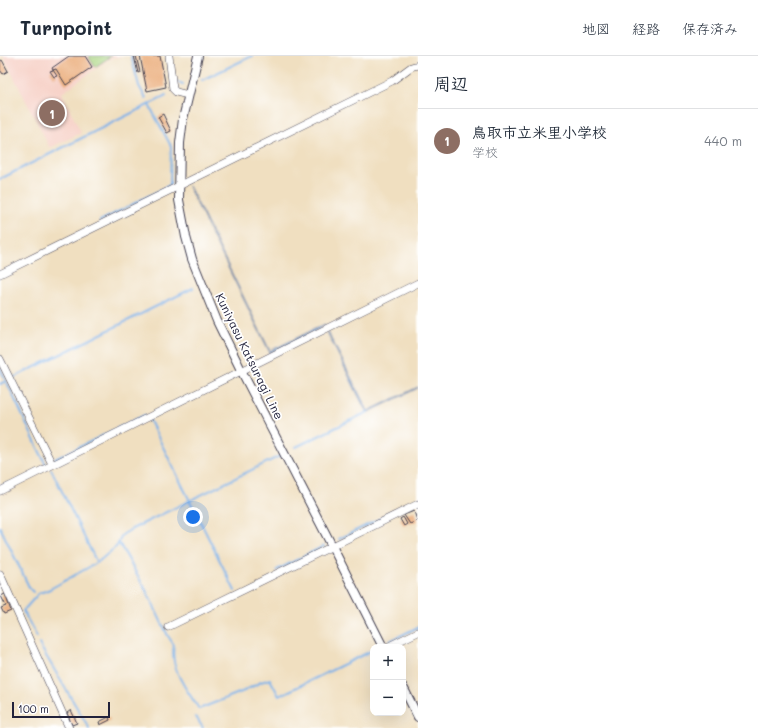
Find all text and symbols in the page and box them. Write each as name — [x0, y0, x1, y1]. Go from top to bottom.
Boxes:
text: Turnpoint — [20, 15, 112, 40]
text: 地図 — [582, 19, 610, 38]
text: 経路 — [632, 19, 660, 38]
text: 保存済み — [682, 19, 738, 38]
text: 周辺 — [434, 72, 468, 94]
pin: 1 — [39, 98, 65, 128]
text: 鳥取市立米里小学校 — [472, 122, 607, 142]
text: 1 — [444, 132, 450, 149]
text: 440 m — [704, 132, 742, 149]
text: 学校 — [472, 143, 498, 160]
street label: Kuniyasu Katsuragi Line — [212, 290, 288, 422]
your location — [183, 507, 203, 527]
map controls — [370, 644, 406, 716]
button: + — [370, 644, 406, 680]
button: − — [370, 680, 406, 716]
scale bar — [12, 700, 110, 719]
text: 100 m — [18, 701, 49, 716]

